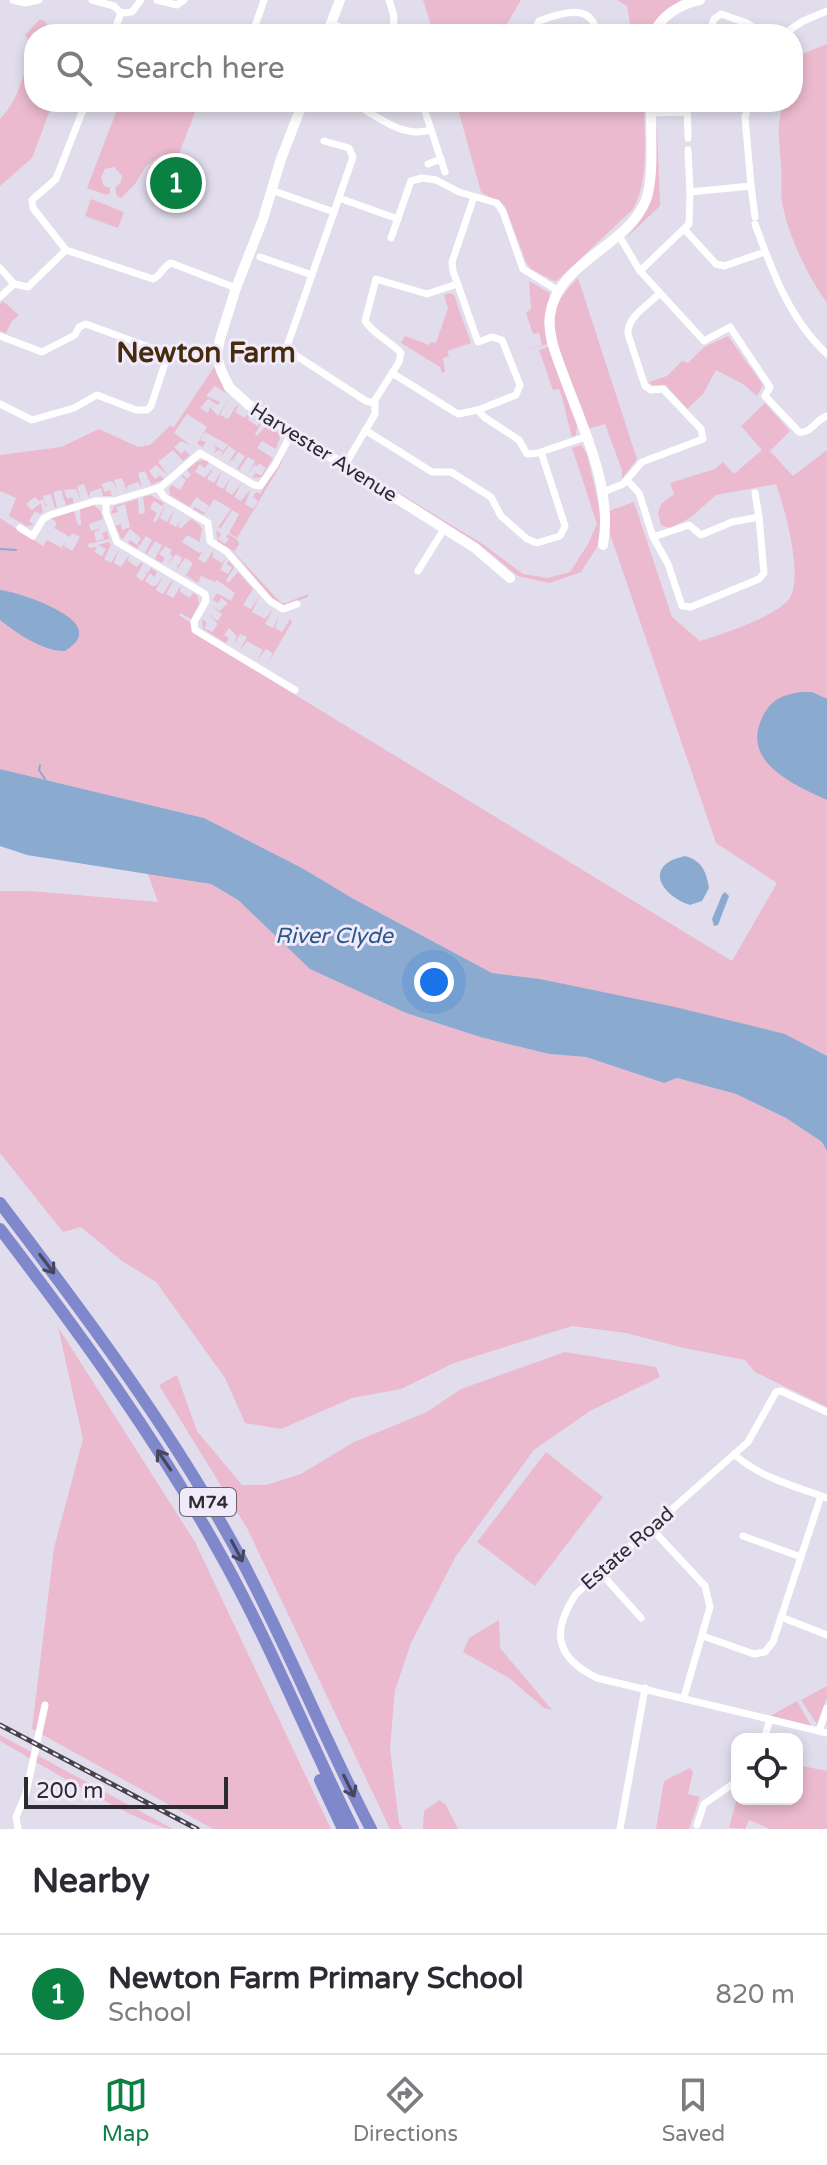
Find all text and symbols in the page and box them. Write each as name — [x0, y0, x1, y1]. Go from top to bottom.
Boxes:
search box — [24, 24, 803, 112]
icon: search — [52, 46, 96, 90]
text: Search here — [116, 50, 285, 87]
pin: 1 — [150, 153, 202, 213]
district label: Newton Farm — [116, 336, 296, 370]
street label: Harvester Avenue — [246, 398, 401, 508]
water label: River Clyde — [275, 923, 395, 949]
your location — [414, 962, 454, 1002]
one-way arrow — [39, 1253, 56, 1275]
one-way arrow — [156, 1449, 172, 1472]
road number: M74 — [180, 1488, 236, 1516]
street label: Estate Road — [576, 1502, 679, 1596]
one-way arrow — [229, 1539, 245, 1563]
map controls — [731, 1733, 803, 1805]
button: locate — [731, 1733, 803, 1805]
scale bar — [24, 1773, 228, 1809]
one-way arrow — [342, 1773, 357, 1797]
text: 200 m — [36, 1778, 103, 1804]
text: Nearby — [32, 1861, 150, 1902]
text: Newton Farm Primary School — [108, 1960, 523, 1997]
text: 1 — [50, 1979, 66, 2010]
text: 820 m — [715, 1979, 795, 2010]
text: School — [108, 1997, 192, 2028]
tab: Map — [102, 2073, 149, 2147]
tab: Directions — [353, 2073, 458, 2147]
tab: Saved — [662, 2073, 725, 2147]

